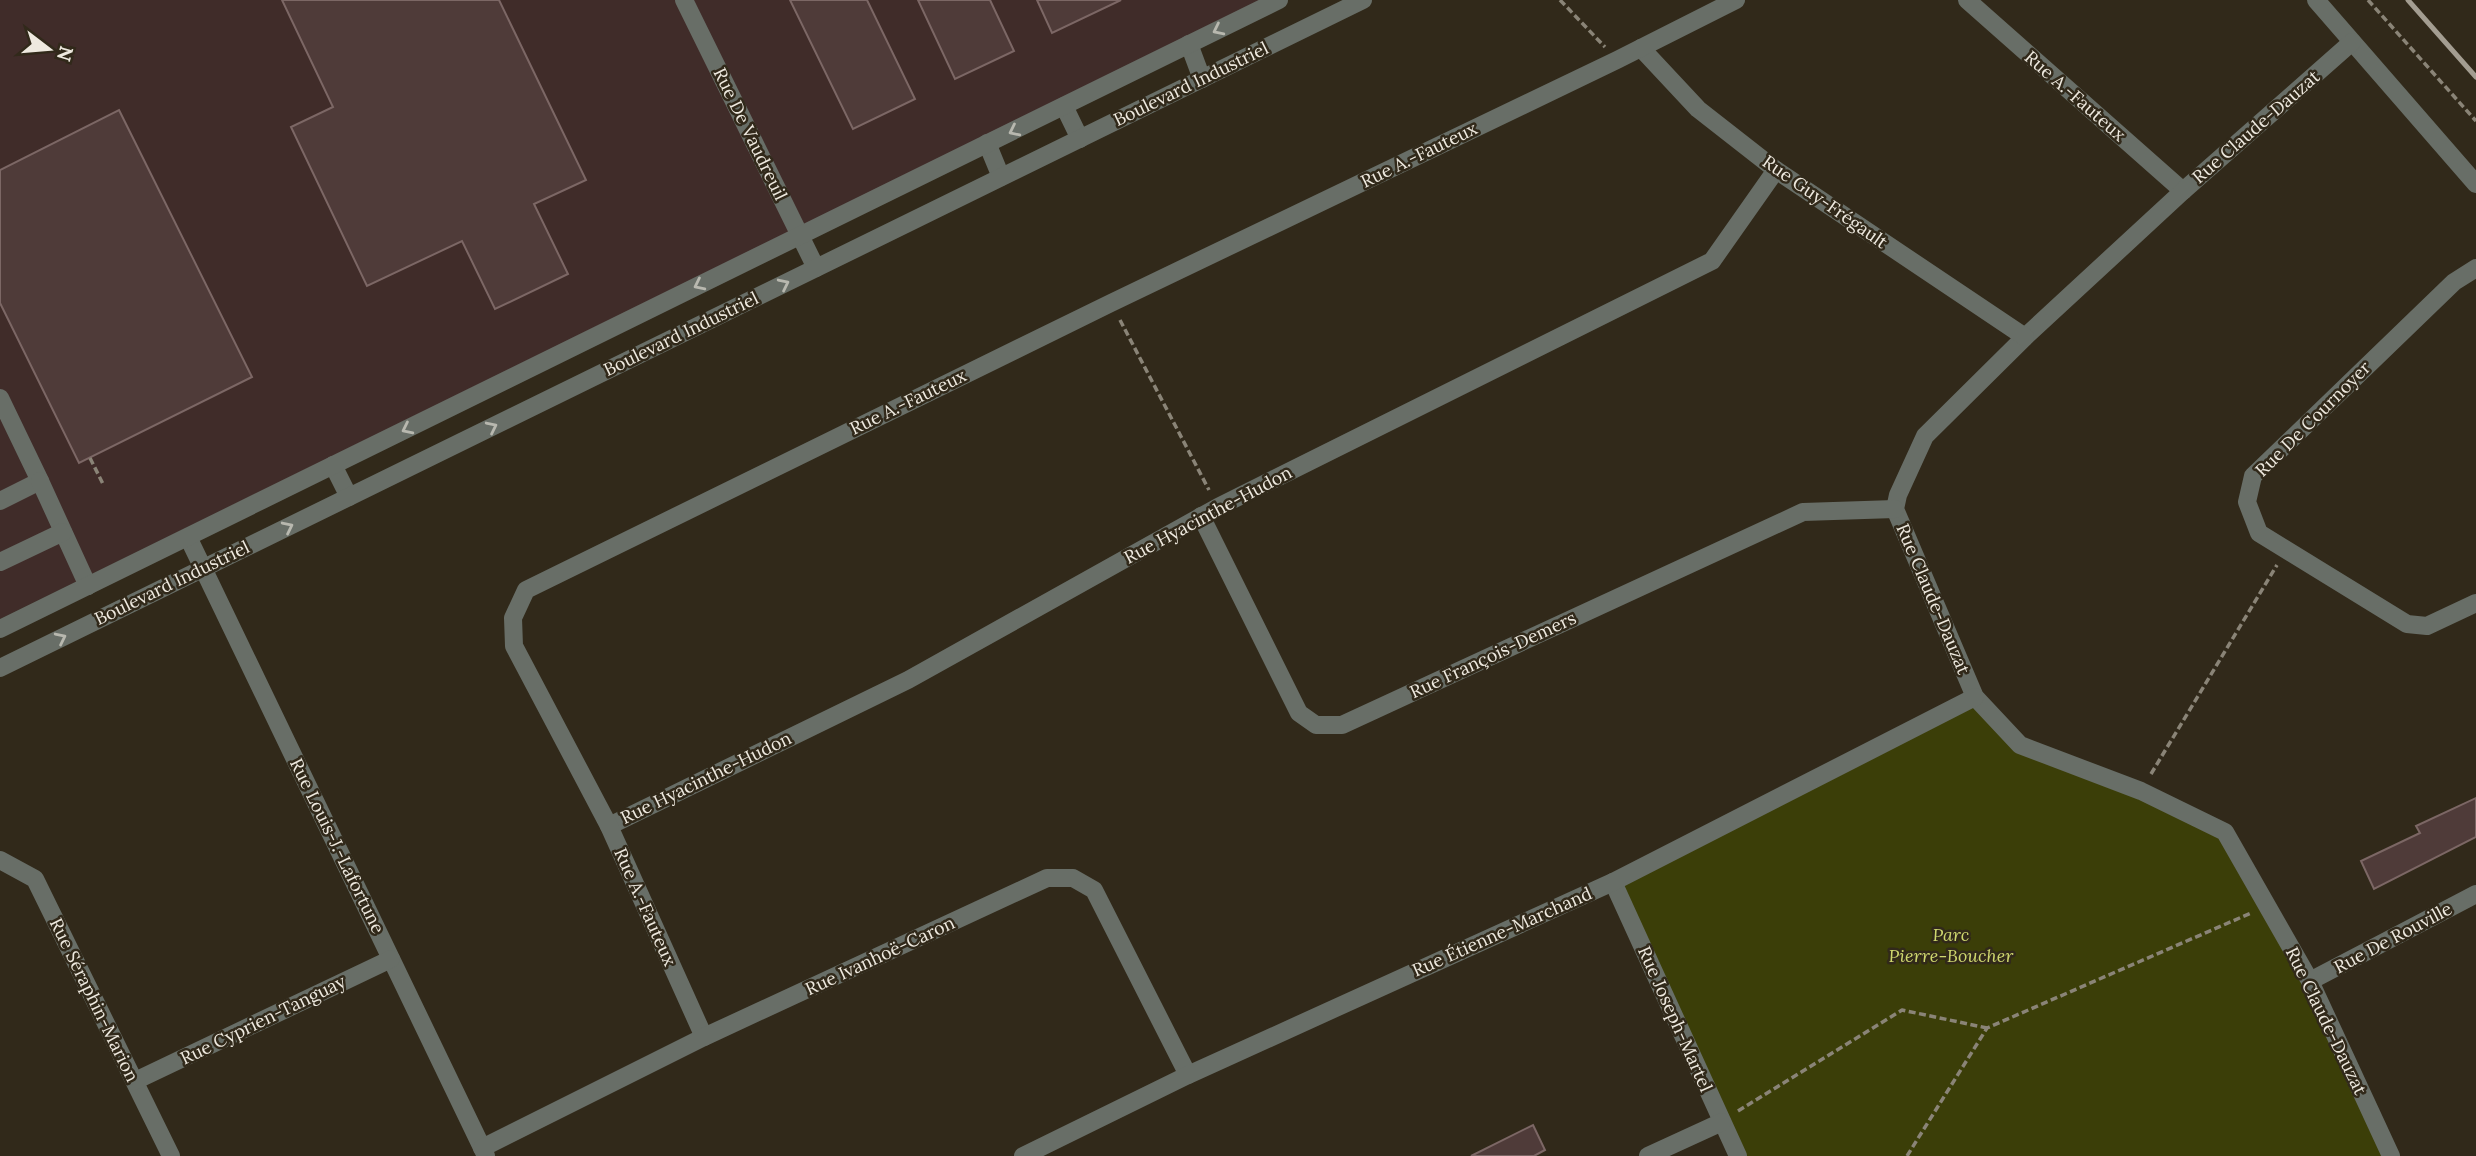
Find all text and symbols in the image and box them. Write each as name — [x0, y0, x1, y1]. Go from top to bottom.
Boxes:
north arrow — [14, 14, 84, 84]
one-way arrow — [1213, 22, 1225, 36]
street label: Boulevard Industriel — [1110, 36, 1272, 131]
text: N — [52, 43, 79, 64]
street label: Rue A.-Fauteux — [2020, 45, 2131, 146]
street label: Rue De Vaudreuil — [708, 64, 793, 204]
street label: Rue Claude-Dauzat — [2187, 65, 2324, 188]
street label: Rue A.-Fauteux — [1357, 116, 1481, 193]
one-way arrow — [1009, 122, 1021, 136]
street label: Rue Guy-Frégault — [1758, 150, 1892, 253]
one-way arrow — [694, 277, 706, 291]
one-way arrow — [777, 278, 789, 292]
street label: Boulevard Industriel — [600, 286, 762, 381]
street label: Rue De Cournoyer — [2250, 356, 2375, 481]
street label: Rue A.-Fauteux — [846, 363, 970, 440]
one-way arrow — [402, 420, 414, 434]
one-way arrow — [485, 421, 497, 435]
street label: Rue Hyacinthe-Hudon — [1120, 460, 1296, 569]
street label: Rue Claude-Dauzat — [1891, 520, 1976, 678]
one-way arrow — [281, 521, 293, 535]
street label: Boulevard Industriel — [91, 535, 253, 630]
street label: Rue François-Demers — [1406, 606, 1580, 703]
one-way arrow — [54, 632, 66, 646]
street label: Rue Hyacinthe-Hudon — [617, 726, 795, 829]
street label: Rue Louis-J.-Lafortune — [285, 754, 390, 937]
street label: Rue A.-Fauteux — [609, 844, 682, 970]
street label: Rue Étienne-Marchand — [1408, 881, 1595, 982]
street label: Rue De Rouville — [2330, 897, 2456, 978]
street label: Rue Ivanhoë-Caron — [801, 911, 958, 1000]
street label: Rue Séraphin-Marion — [45, 914, 144, 1086]
park label: Parc Pierre-Boucher — [1888, 923, 2014, 967]
street label: Rue Joseph-Martel — [1633, 942, 1718, 1095]
street label: Rue Claude-Dauzat — [2281, 943, 2372, 1098]
street label: Rue Cyprien-Tanguay — [176, 969, 350, 1070]

